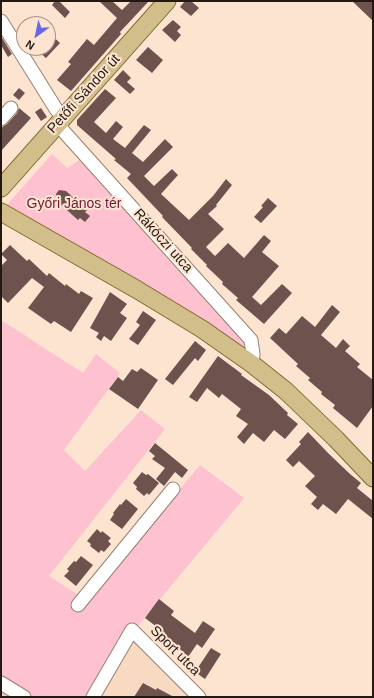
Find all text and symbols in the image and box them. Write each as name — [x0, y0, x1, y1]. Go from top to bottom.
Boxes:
north arrow — [16, 16, 56, 56]
text: N — [23, 38, 37, 52]
street label: Petőfi Sándor út — [44, 51, 124, 137]
park label: Győri János tér — [27, 196, 121, 212]
street label: Rákóczi utca — [130, 206, 196, 276]
street label: Sport utca — [146, 622, 204, 680]

